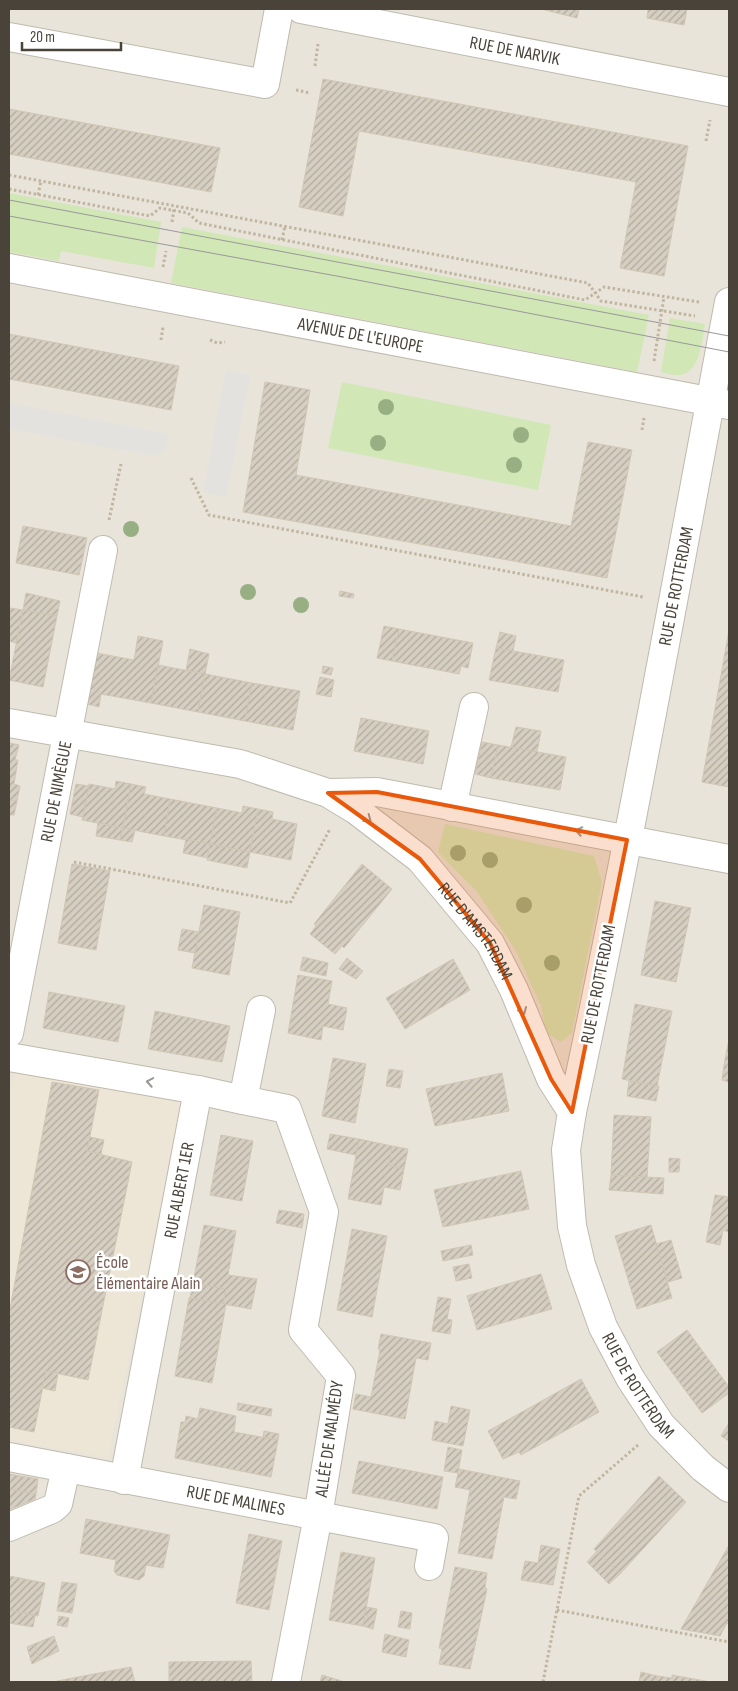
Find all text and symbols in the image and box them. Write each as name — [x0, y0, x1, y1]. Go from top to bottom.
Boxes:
scale bar — [22, 20, 121, 52]
text: 20 m — [30, 28, 55, 47]
street label: RUE DE NARVIK — [468, 32, 563, 70]
street label: AVENUE DE L'EUROPE — [295, 313, 425, 358]
street label: RUE DE ROTTERDAM — [655, 525, 698, 647]
street label: RUE DE NIMÈGUE — [36, 739, 77, 844]
one-way arrow — [363, 813, 372, 822]
one-way arrow — [575, 826, 583, 837]
street label: RUE D'AMSTERDAM — [433, 879, 517, 983]
street label: RUE DE ROTTERDAM — [577, 923, 620, 1045]
one-way arrow — [517, 1006, 527, 1015]
one-way arrow — [145, 1077, 154, 1087]
street label: RUE ALBERT 1ER — [160, 1140, 199, 1240]
place label: École Élémentaire Alain — [96, 1252, 201, 1294]
school or university icon: École Élémentaire Alain — [65, 1259, 91, 1285]
street label: RUE DE ROTTERDAM — [597, 1329, 679, 1443]
street label: ALLÉE DE MALMÉDY — [311, 1379, 348, 1499]
street label: RUE DE MALINES — [185, 1481, 287, 1520]

